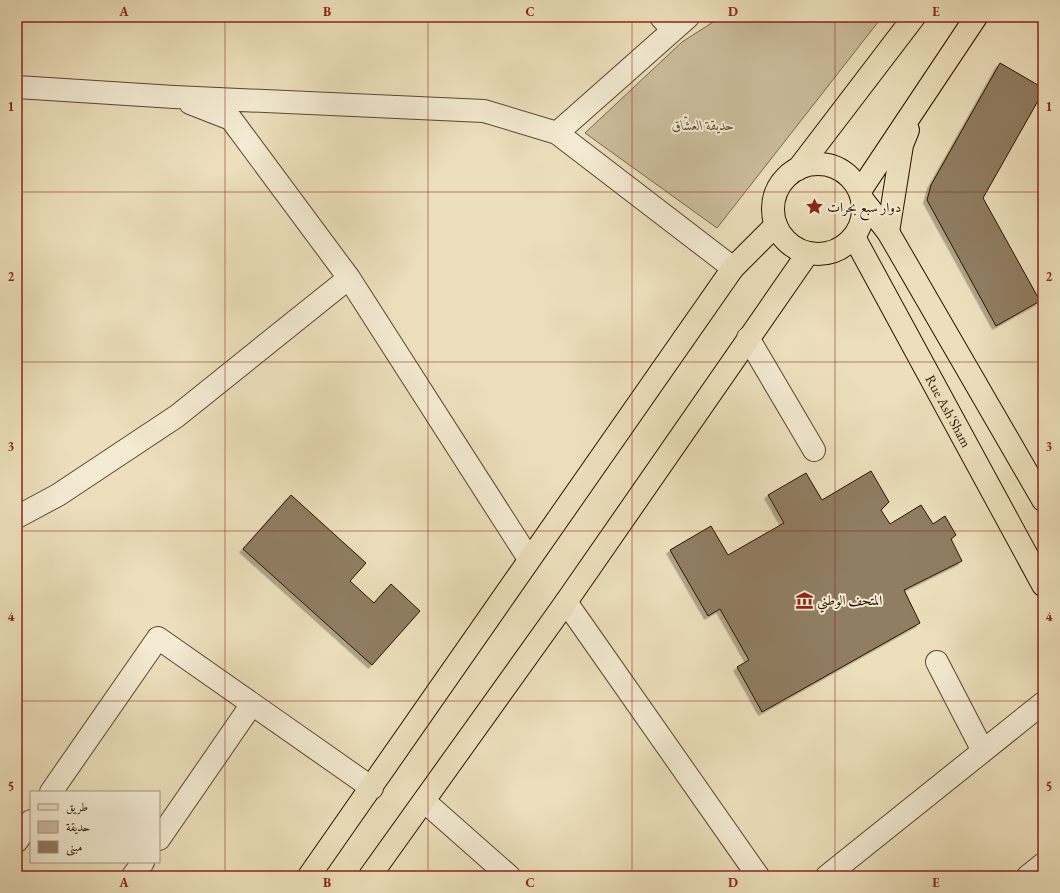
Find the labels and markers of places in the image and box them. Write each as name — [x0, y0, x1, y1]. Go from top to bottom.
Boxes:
place icon: دوار سبع بحرات — [804, 197, 824, 217]
place label: دوار سبع بحرات — [827, 198, 901, 221]
museum icon: المتحف الوطني — [794, 590, 814, 610]
place label: المتحف الوطني — [817, 591, 882, 613]

